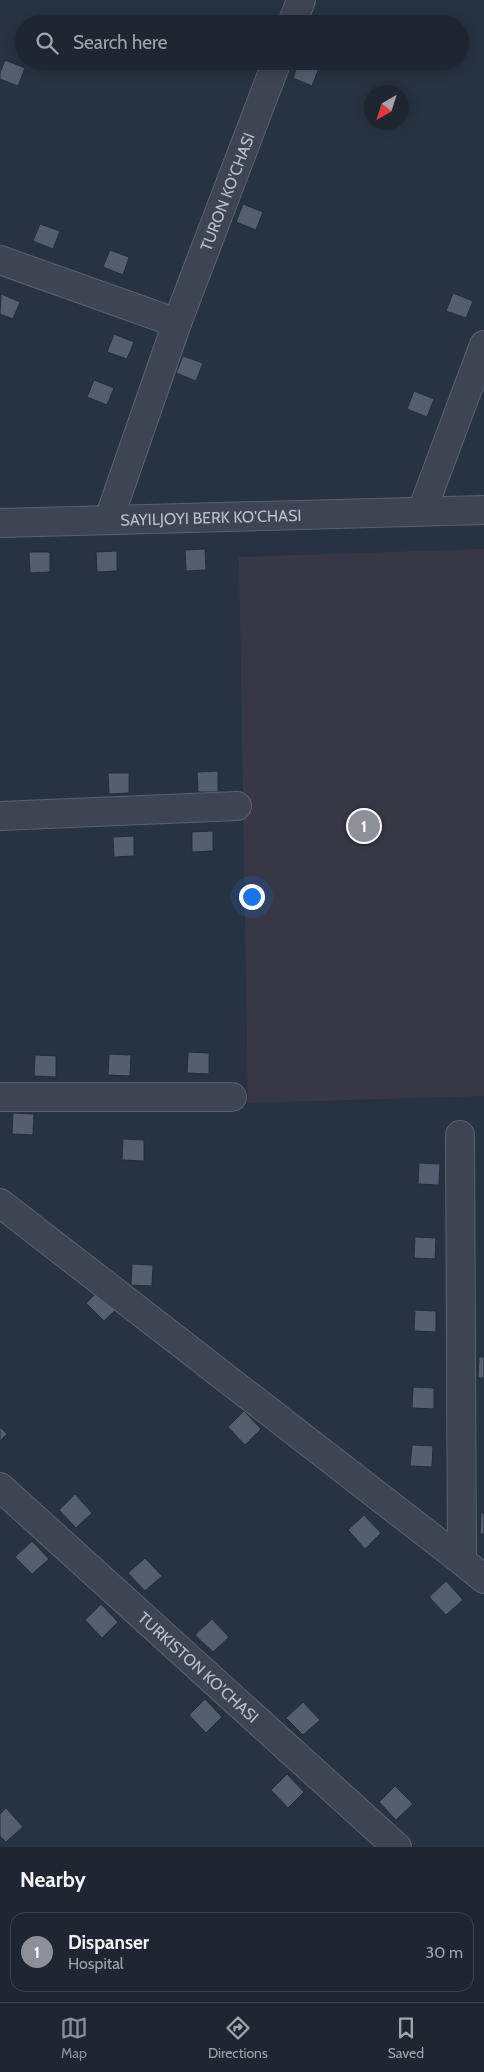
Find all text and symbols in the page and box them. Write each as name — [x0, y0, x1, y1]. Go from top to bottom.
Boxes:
search box — [15, 15, 469, 70]
icon: search — [33, 29, 61, 57]
text: Search here — [73, 31, 167, 54]
north arrow — [364, 85, 409, 130]
street label: TURON KO'CHASI — [196, 130, 259, 254]
street label: SAYILJOYI BERK KO'CHASI — [120, 506, 302, 530]
pin: 1 — [348, 807, 380, 845]
your location — [239, 884, 265, 910]
street label: TURKISTON KO'CHASI — [134, 1608, 262, 1727]
text: Nearby — [20, 1867, 86, 1892]
text: Dispanser — [68, 1931, 149, 1954]
text: 1 — [34, 1943, 40, 1962]
text: 30 m — [426, 1943, 463, 1962]
text: Hospital — [68, 1954, 124, 1973]
tab: Map — [60, 2014, 88, 2062]
tab: Directions — [208, 2014, 268, 2062]
tab: Saved — [388, 2014, 424, 2062]

